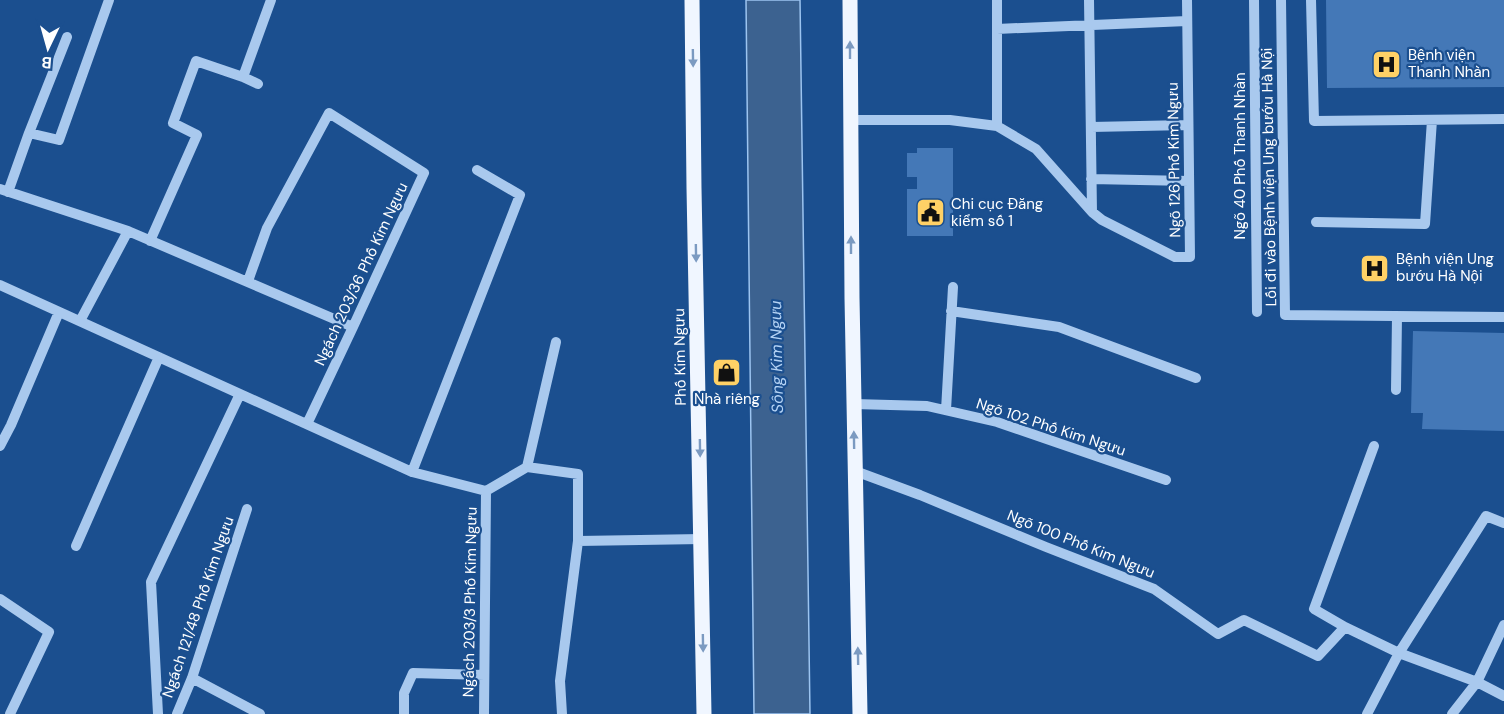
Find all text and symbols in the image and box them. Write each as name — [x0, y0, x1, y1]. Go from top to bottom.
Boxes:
north arrow — [18, 18, 78, 78]
one-way arrow — [845, 40, 855, 59]
place label: Bệnh viện Thanh Nhàn — [1408, 45, 1490, 82]
street label: Lối đi vào Bệnh viện Ung bướu Hà Nội — [1257, 47, 1281, 307]
hospital icon: Bệnh viện Thanh Nhàn — [1371, 48, 1403, 80]
one-way arrow — [688, 49, 698, 68]
text: B — [41, 52, 53, 73]
street label: Ngõ 40 Phố Thanh Nhàn — [1230, 72, 1250, 240]
street label: Ngõ 126 Phố Kim Ngưu — [1163, 82, 1185, 238]
street label: Ngách 203/36 Phố Kim Ngưu — [310, 179, 412, 369]
place label: Chi cục Đăng kiểm số 1 — [951, 194, 1043, 231]
public building icon: Chi cục Đăng kiểm số 1 — [914, 197, 946, 229]
one-way arrow — [847, 235, 856, 254]
one-way arrow — [691, 244, 700, 263]
place label: Bệnh viện Ung bướu Hà Nội — [1396, 249, 1494, 286]
hospital icon: Bệnh viện Ung bướu Hà Nội — [1359, 252, 1391, 284]
water label: Sông Kim Ngưu — [765, 301, 788, 413]
street label: Phố Kim Ngưu — [669, 308, 691, 406]
shop icon: Nhà riêng — [711, 356, 743, 388]
place label: Nhà riêng — [694, 389, 760, 409]
street label: Ngõ 102 Phố Kim Ngưu — [974, 393, 1128, 461]
one-way arrow — [850, 430, 859, 449]
one-way arrow — [695, 439, 704, 458]
street label: Ngõ 100 Phố Kim Ngưu — [1004, 505, 1158, 583]
street label: Ngách 203/3 Phố Kim Ngưu — [458, 507, 482, 697]
street label: Ngách 121/48 Phố Kim Ngưu — [158, 514, 238, 700]
one-way arrow — [698, 634, 708, 653]
one-way arrow — [854, 646, 863, 665]

